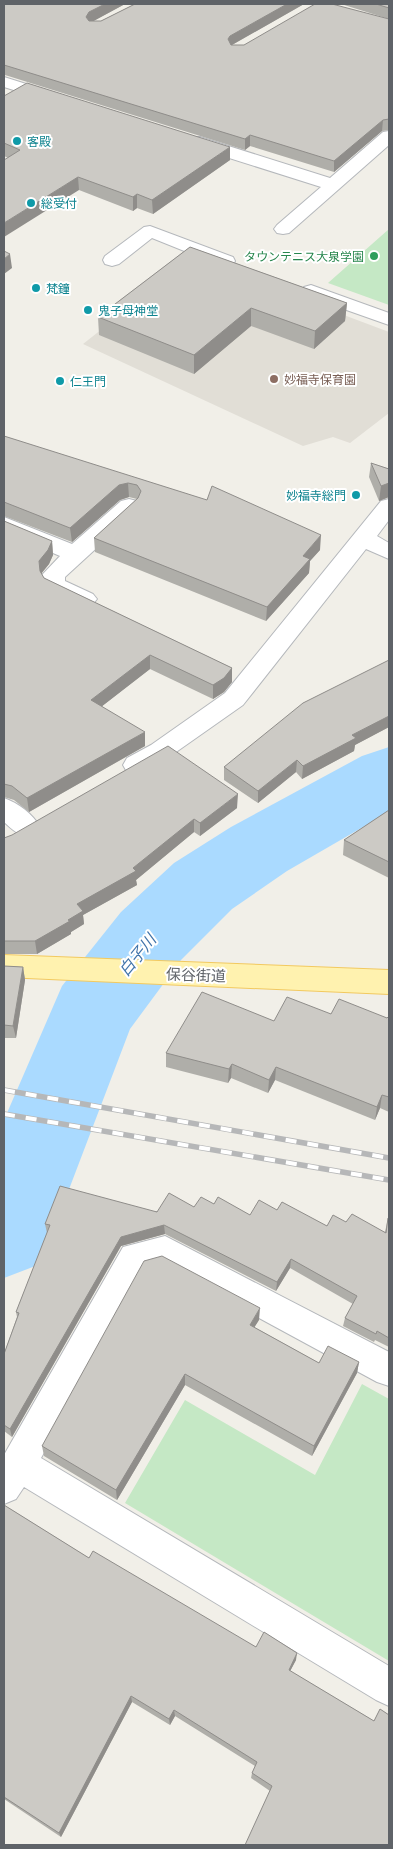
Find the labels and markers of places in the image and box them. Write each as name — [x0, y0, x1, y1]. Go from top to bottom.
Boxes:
place label: 客殿 — [27, 134, 51, 149]
marker: 客殿 — [11, 135, 23, 147]
place label: 総受付 — [41, 196, 77, 211]
marker: 総受付 — [25, 197, 37, 209]
place label: タウンテニス大泉学園 — [244, 249, 364, 264]
marker: タウンテニス大泉学園 — [368, 250, 380, 262]
place label: 梵鐘 — [46, 281, 70, 296]
marker: 梵鐘 — [30, 282, 42, 294]
place label: 鬼子母神堂 — [98, 303, 158, 318]
marker: 鬼子母神堂 — [82, 304, 94, 316]
place label: 妙福寺保育園 — [284, 372, 356, 387]
marker: 妙福寺保育園 — [268, 373, 280, 385]
place label: 仁王門 — [70, 374, 106, 389]
marker: 仁王門 — [54, 375, 66, 387]
place label: 妙福寺総門 — [286, 488, 346, 503]
marker: 妙福寺総門 — [350, 489, 362, 501]

